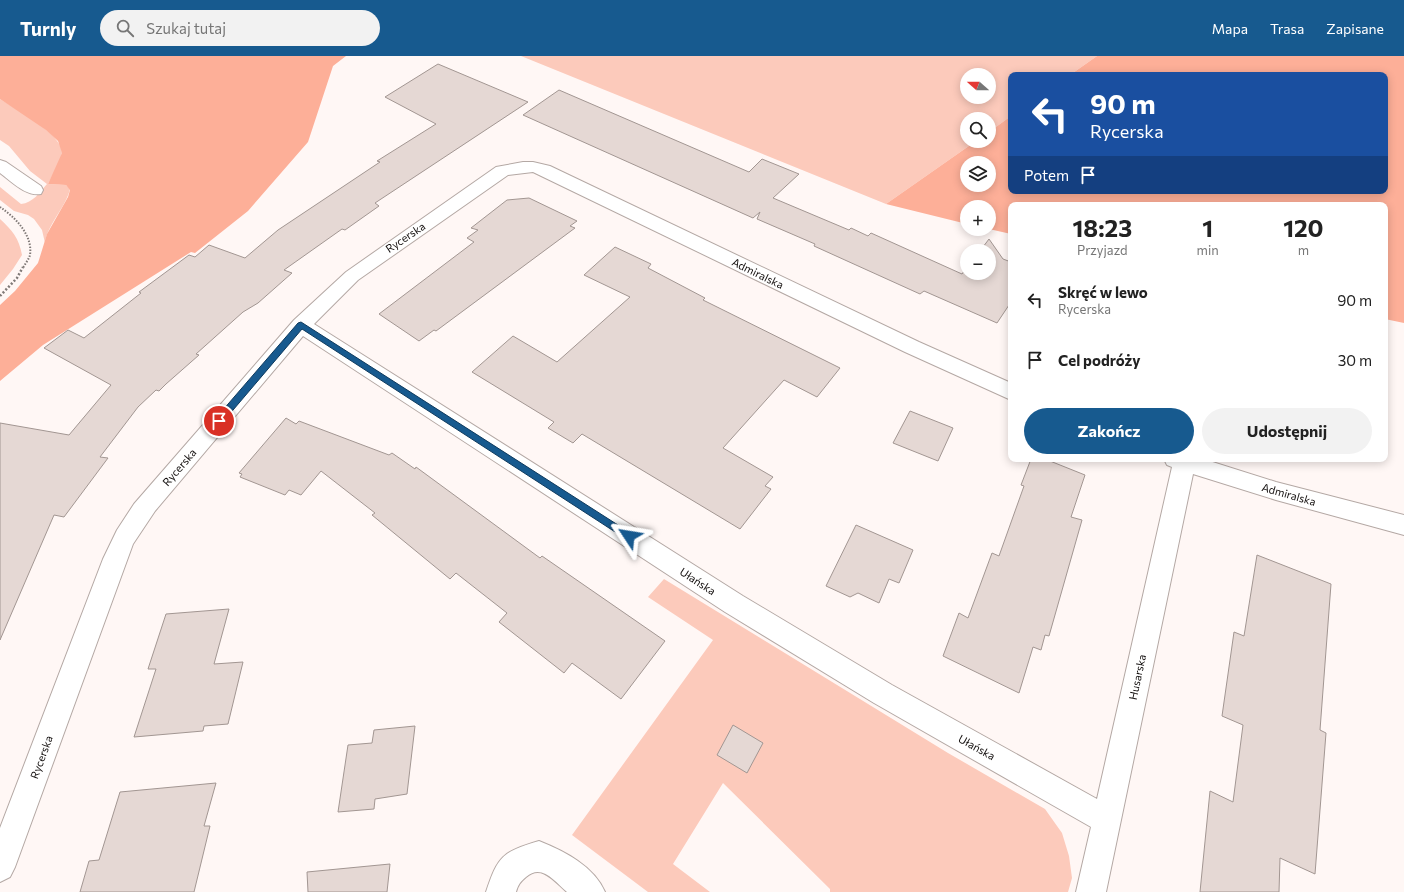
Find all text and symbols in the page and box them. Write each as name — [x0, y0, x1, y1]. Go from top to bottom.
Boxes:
search box — [100, 10, 380, 46]
text: Turnly — [20, 17, 76, 40]
icon: search — [114, 17, 136, 39]
text: Szukaj tutaj — [146, 19, 226, 37]
text: Mapa — [1212, 20, 1248, 37]
text: Trasa — [1270, 20, 1304, 37]
text: Zapisane — [1326, 20, 1384, 37]
north arrow — [960, 68, 996, 104]
map controls — [960, 68, 996, 280]
text: 90 m — [1090, 86, 1156, 120]
icon: left — [1024, 88, 1076, 140]
button: search — [960, 112, 996, 148]
text: Rycerska — [1090, 120, 1164, 142]
button: layers — [960, 156, 996, 192]
icon: arrive — [1077, 164, 1099, 186]
text: Potem — [1024, 166, 1069, 184]
button: + — [960, 200, 996, 236]
text: 18:23 — [1072, 213, 1132, 242]
text: 1 — [1202, 213, 1213, 242]
text: 120 — [1283, 213, 1324, 242]
street label: Rycerska — [383, 219, 427, 255]
text: Przyjazd — [1077, 242, 1128, 258]
text: min — [1197, 242, 1219, 258]
text: m — [1298, 242, 1309, 258]
button: − — [960, 244, 996, 280]
street label: Admiralska — [730, 255, 786, 291]
text: Skręć w lewo — [1058, 283, 1148, 301]
icon: left — [1024, 289, 1046, 311]
text: 90 m — [1337, 291, 1372, 309]
text: Rycerska — [1058, 301, 1111, 317]
icon: arrive — [1024, 349, 1046, 371]
text: Cel podróży — [1058, 351, 1141, 369]
text: 30 m — [1338, 351, 1372, 369]
pin — [202, 404, 236, 438]
button: Zakończ — [1024, 408, 1194, 454]
button: Udostępnij — [1202, 408, 1372, 454]
icon: arrive — [208, 410, 230, 432]
street label: Rycerska — [159, 446, 199, 488]
street label: Admiralska — [1260, 480, 1318, 508]
position arrow — [608, 515, 650, 557]
street label: Ułańska — [678, 565, 718, 597]
street label: Husarska — [1126, 653, 1148, 701]
street label: Ułańska — [956, 732, 998, 762]
street label: Rycerska — [27, 734, 55, 780]

